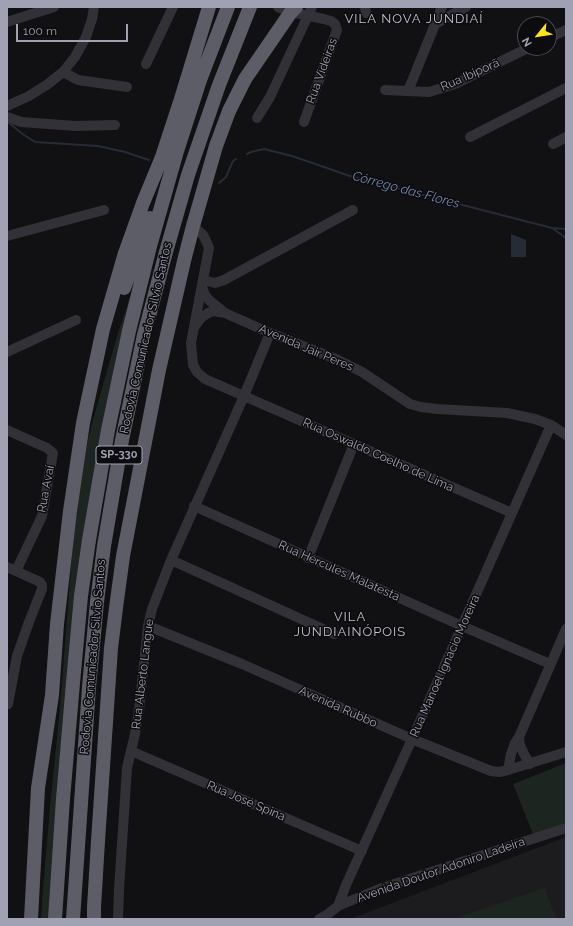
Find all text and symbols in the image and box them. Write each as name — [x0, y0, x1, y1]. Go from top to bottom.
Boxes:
district label: VILA NOVA JUNDIAÍ — [345, 11, 483, 27]
scale bar — [18, 16, 130, 42]
north arrow — [517, 16, 557, 56]
text: 100 m — [23, 24, 57, 38]
text: N — [519, 35, 535, 49]
street label: Rua Videiras — [303, 36, 341, 106]
street label: Rua Ibiporã — [438, 56, 502, 94]
water label: Córrego das Flores — [351, 168, 461, 212]
street label: Rodovia Comunicador Silvio Santos — [117, 241, 175, 435]
street label: Avenida Jair Peres — [257, 322, 355, 374]
street label: Rua Oswaldo Coelho de Lima — [300, 415, 456, 495]
road number: SP-330 — [96, 446, 142, 464]
street label: Rua Avaí — [34, 464, 58, 514]
street label: Rua Hércules Malatesta — [276, 538, 402, 604]
street label: Rodovia Comunicador Silvio Santos — [77, 559, 109, 755]
street label: Rua Manoel Ignácio Moreira — [407, 593, 483, 739]
district label: VILA JUNDIAINÓPOIS — [294, 609, 406, 640]
street label: Rua Alberto Langue — [129, 618, 157, 730]
street label: Avenida Rubbo — [297, 683, 379, 731]
street label: Rua José Spina — [205, 778, 287, 824]
street label: Avenida Doutor Adoniro Ladeira — [355, 834, 527, 906]

